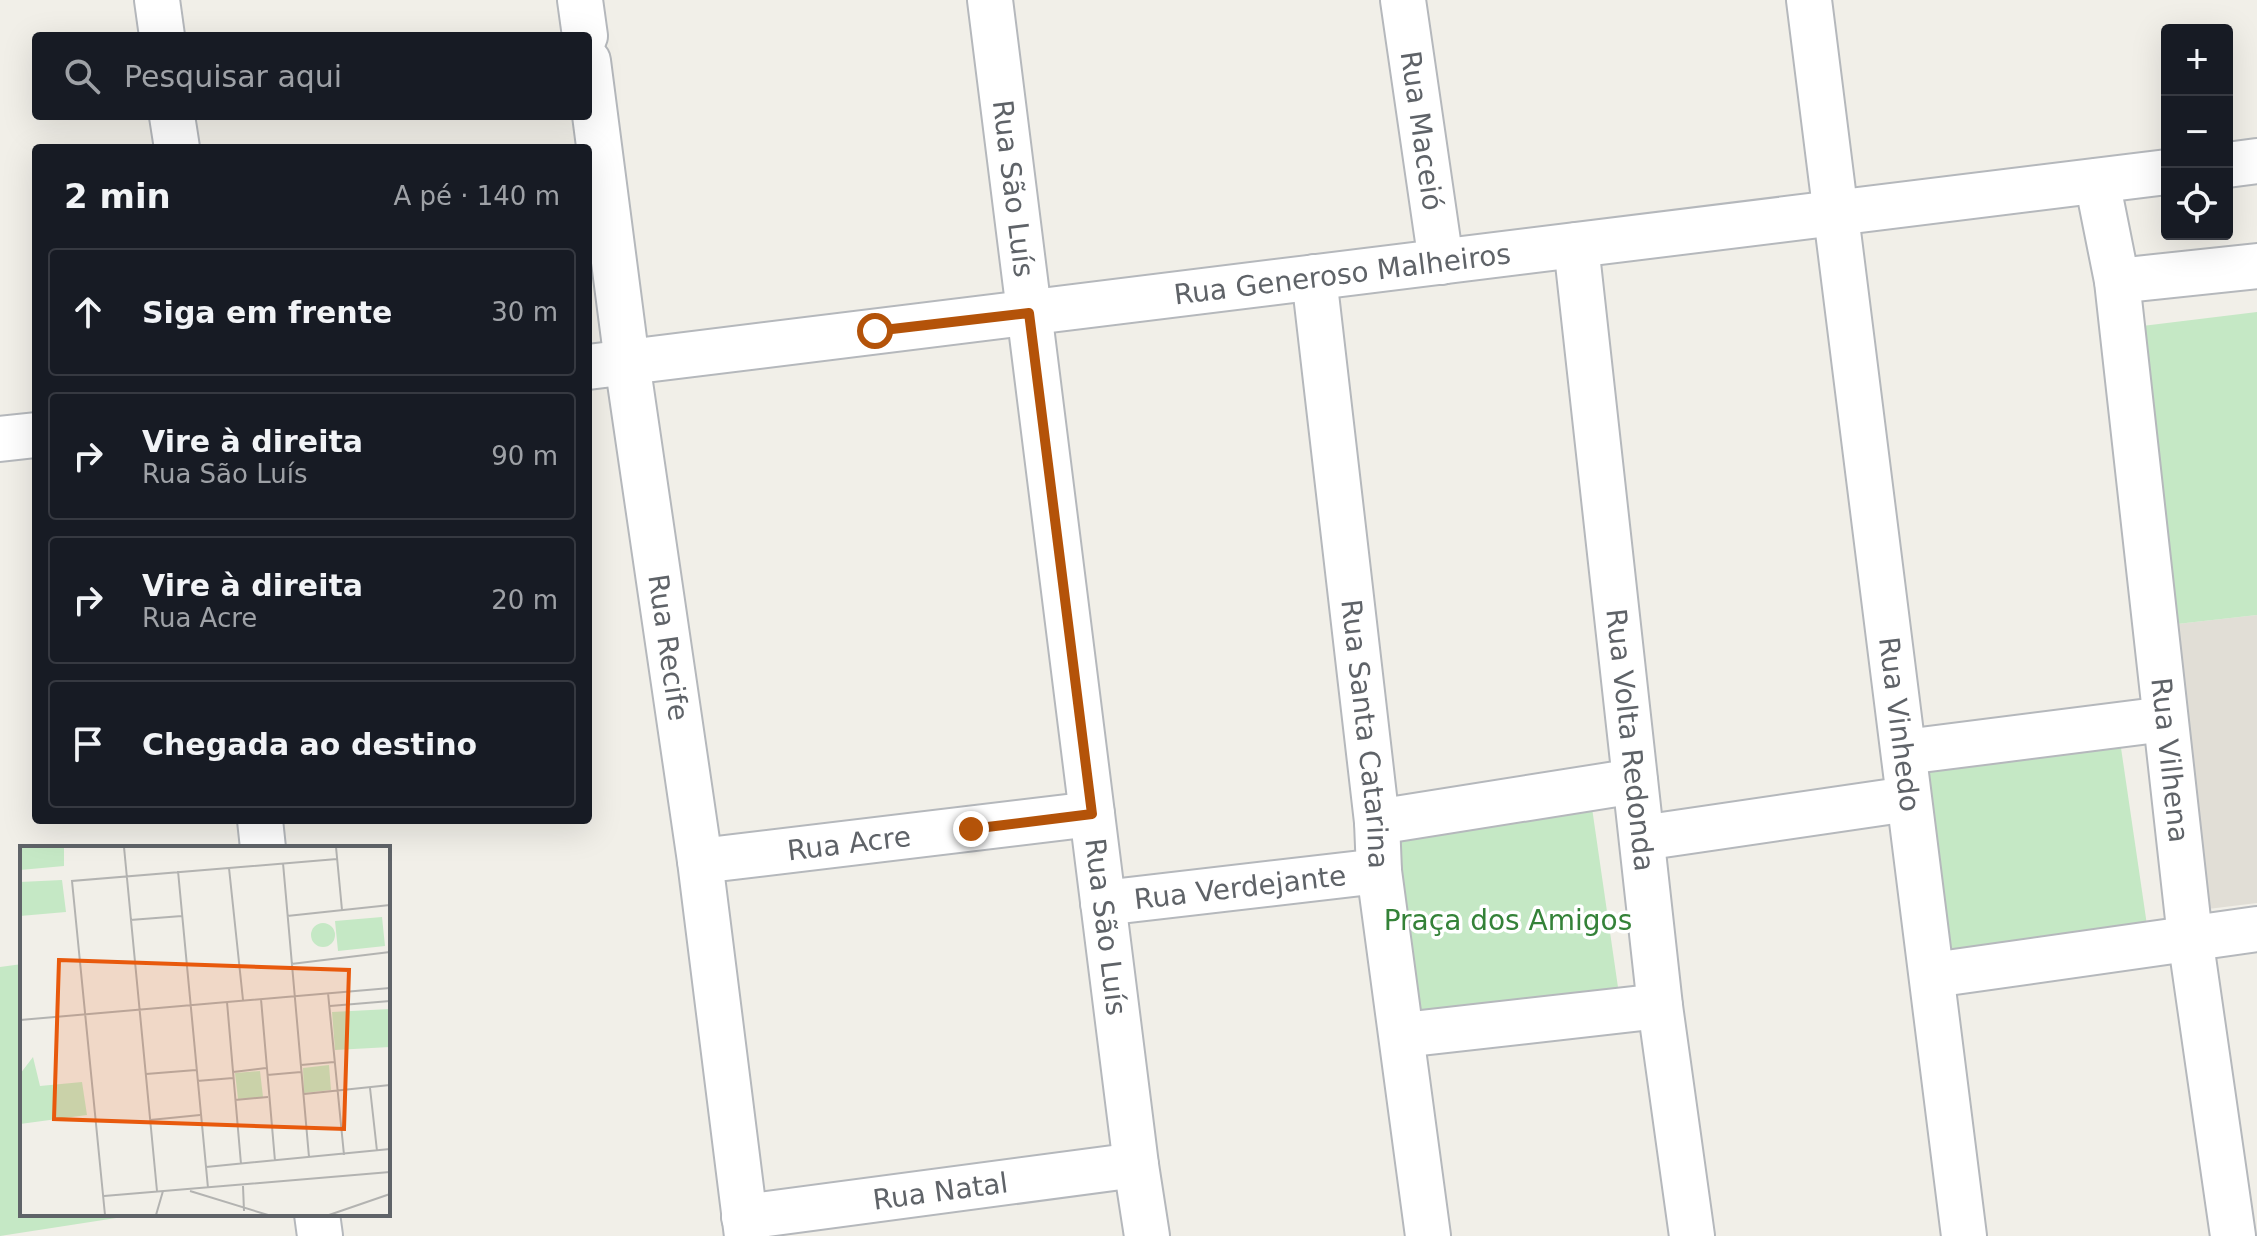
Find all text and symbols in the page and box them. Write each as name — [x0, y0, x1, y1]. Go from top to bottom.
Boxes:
map controls — [2161, 24, 2233, 240]
button: + — [2161, 24, 2233, 96]
search box — [32, 32, 592, 120]
street label: Rua Maceió — [1394, 49, 1450, 213]
icon: search — [60, 54, 104, 98]
text: Pesquisar aqui — [124, 59, 342, 94]
button: − — [2161, 96, 2233, 168]
street label: Rua São Luís — [986, 98, 1041, 279]
button: locate — [2161, 168, 2233, 240]
text: 2 min — [64, 176, 171, 216]
text: A pé · 140 m — [393, 181, 560, 211]
street label: Rua Generoso Malheiros — [1172, 237, 1513, 311]
icon: ahead — [66, 290, 110, 334]
text: Siga em frente — [142, 295, 392, 330]
text: 30 m — [491, 297, 558, 327]
route start — [857, 313, 893, 349]
text: Vire à direita — [142, 424, 363, 459]
icon: right — [66, 434, 110, 478]
text: 90 m — [491, 441, 558, 471]
text: Rua São Luís — [142, 459, 307, 489]
text: Vire à direita — [142, 568, 363, 603]
street label: Rua Recife — [642, 572, 696, 723]
icon: right — [66, 578, 110, 622]
text: 20 m — [491, 585, 558, 615]
street label: Rua Santa Catarina — [1335, 598, 1395, 869]
text: Rua Acre — [142, 603, 257, 633]
street label: Rua Volta Redonda — [1600, 607, 1662, 873]
street label: Rua Vinhedo — [1873, 635, 1927, 814]
street label: Rua Vilhena — [2145, 676, 2196, 844]
icon: arrive — [66, 722, 110, 766]
text: Chegada ao destino — [142, 727, 477, 762]
route end — [953, 811, 989, 847]
street label: Rua Acre — [785, 819, 913, 867]
street label: Rua São Luís — [1079, 836, 1134, 1017]
inset map — [20, 846, 390, 1216]
street label: Rua Verdejante — [1132, 858, 1348, 916]
park label: Praça dos Amigos — [1384, 904, 1632, 937]
street label: Rua Natal — [871, 1166, 1010, 1216]

